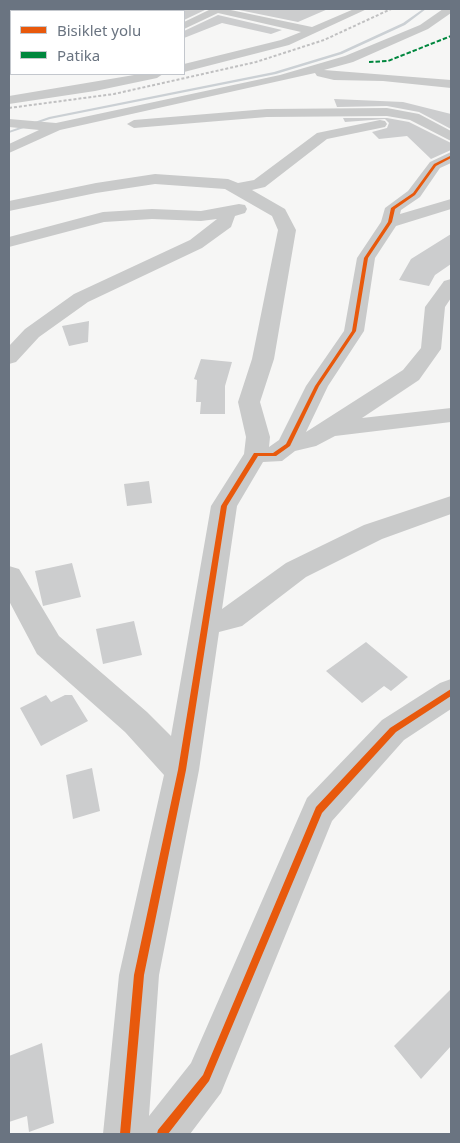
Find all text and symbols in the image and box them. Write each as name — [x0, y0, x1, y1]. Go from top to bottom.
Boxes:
legend — [10, 10, 185, 75]
text: Bisiklet yolu — [57, 20, 141, 40]
text: Patika — [57, 45, 100, 65]

